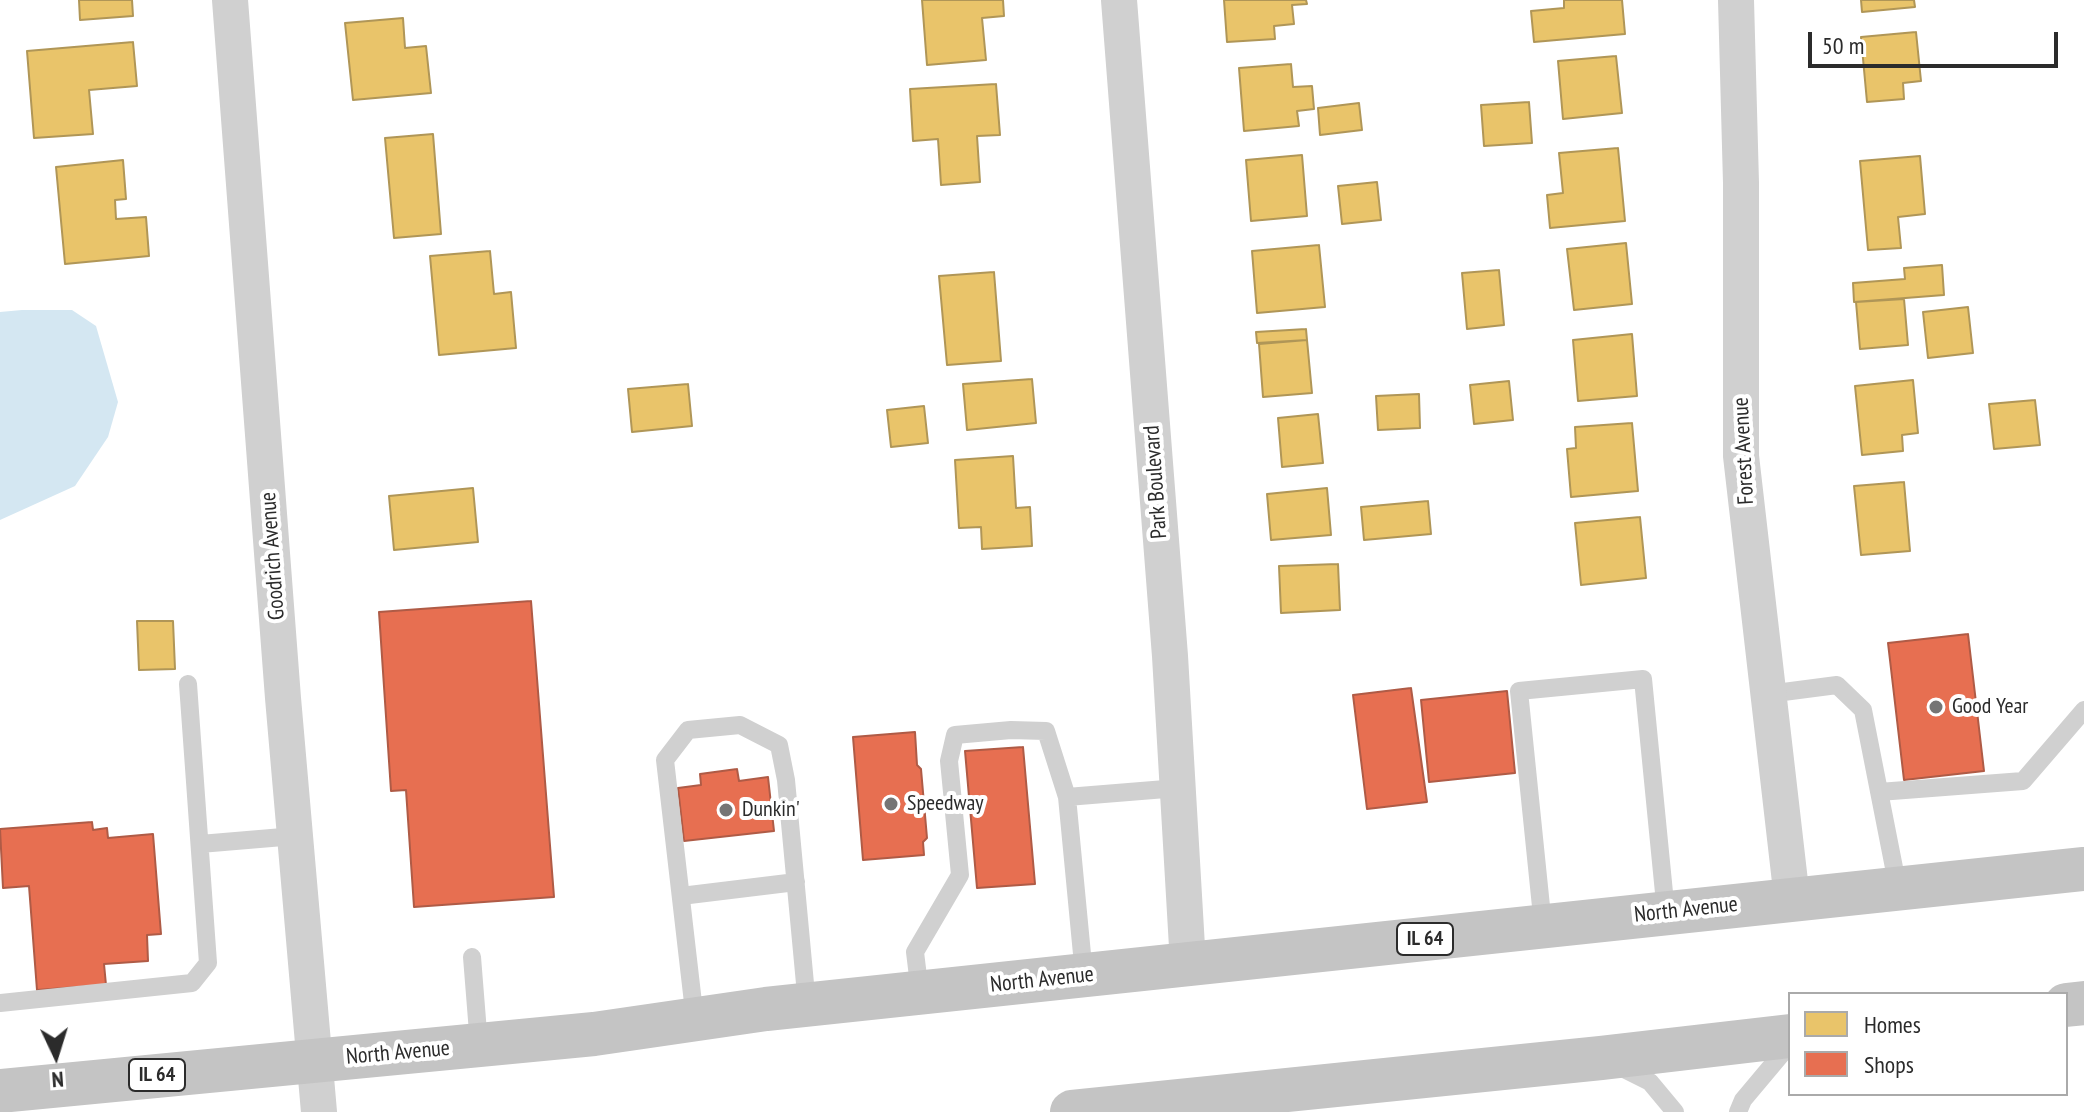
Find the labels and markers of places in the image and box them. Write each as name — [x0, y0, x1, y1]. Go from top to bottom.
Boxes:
place label: Good Year — [1952, 694, 2028, 720]
marker: Good Year — [1927, 698, 1945, 716]
place label: Speedway — [907, 791, 984, 817]
marker: Speedway — [882, 795, 900, 813]
place label: Dunkin' — [742, 797, 800, 823]
marker: Dunkin' — [717, 801, 735, 819]

